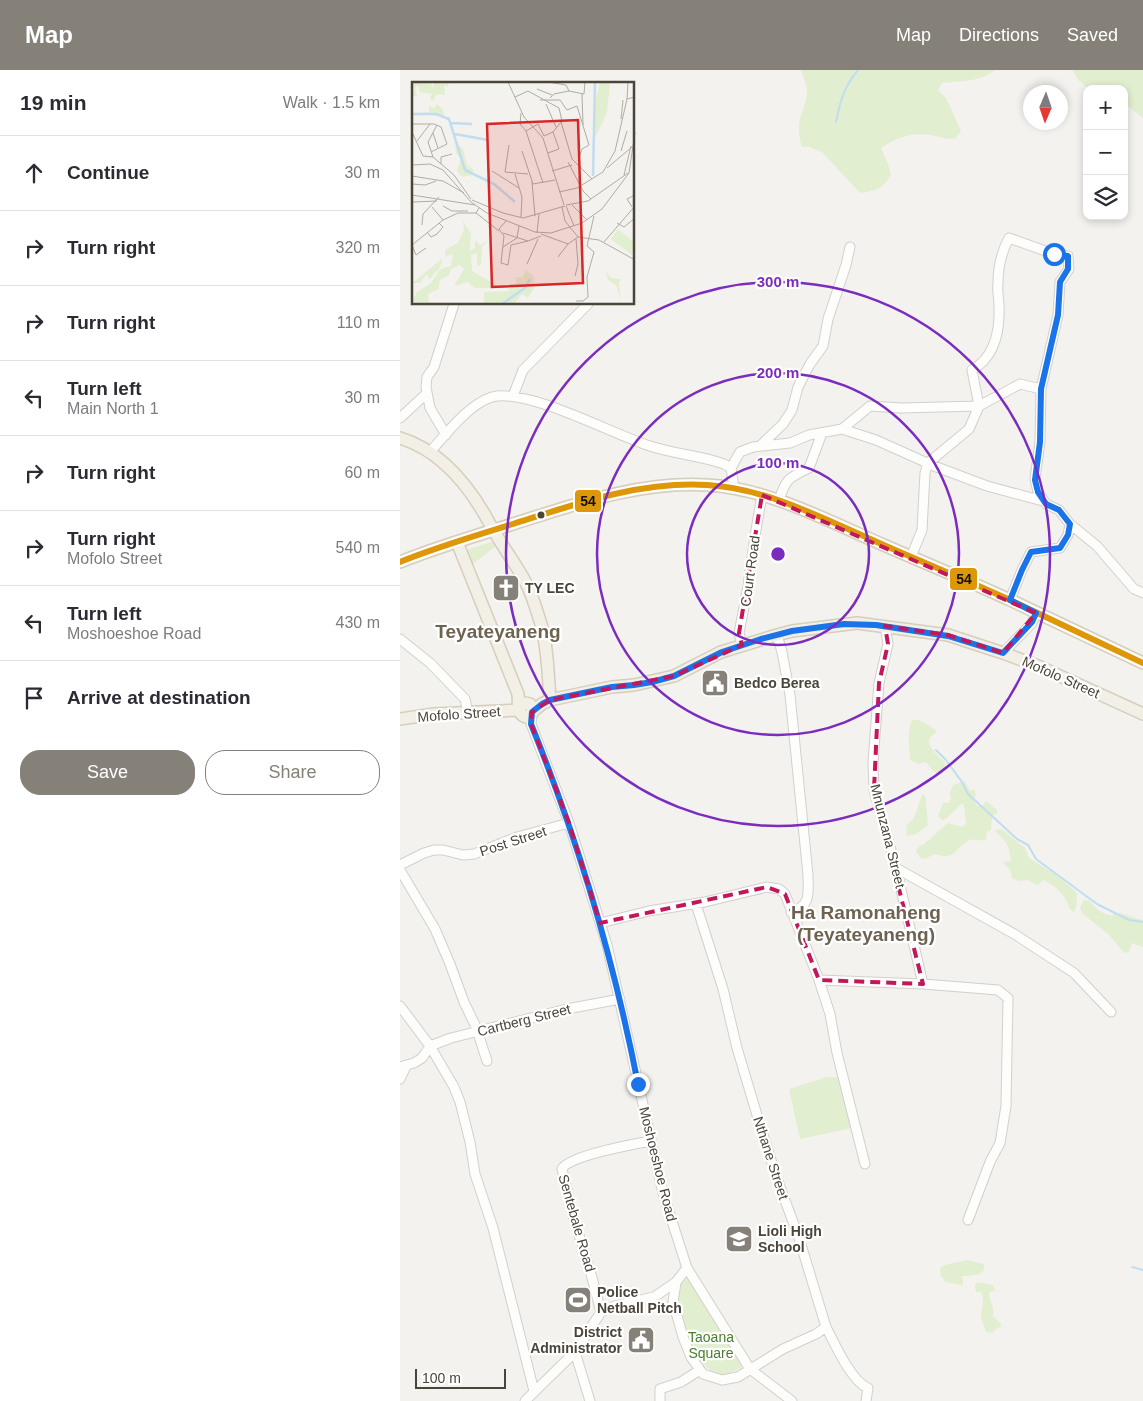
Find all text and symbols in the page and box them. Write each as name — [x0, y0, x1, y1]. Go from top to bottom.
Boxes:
text: Map — [25, 21, 73, 48]
text: Map — [896, 25, 931, 45]
text: Directions — [959, 25, 1039, 45]
text: Saved — [1067, 25, 1118, 45]
inset map — [412, 82, 635, 305]
north arrow — [1023, 85, 1068, 130]
map controls — [1083, 85, 1128, 220]
button: + — [1083, 85, 1128, 130]
text: 19 min — [20, 91, 87, 114]
text: Walk · 1.5 km — [283, 94, 380, 111]
button: − — [1083, 130, 1128, 175]
icon: ahead — [20, 159, 48, 187]
text: Continue — [67, 162, 149, 183]
text: 30 m — [344, 164, 380, 181]
button: layers — [1083, 175, 1128, 220]
icon: right — [20, 234, 48, 262]
text: Turn right — [67, 237, 155, 258]
text: 320 m — [336, 239, 380, 256]
route start — [1043, 243, 1066, 266]
text: 300 m — [757, 273, 799, 290]
icon: right — [20, 309, 48, 337]
text: Turn right — [67, 312, 155, 333]
text: 110 m — [337, 314, 380, 331]
text: 200 m — [757, 364, 799, 381]
text: Turn left — [67, 378, 142, 399]
icon: left — [20, 384, 48, 412]
text: 30 m — [344, 389, 380, 406]
text: Main North 1 — [67, 400, 159, 417]
text: 100 m — [757, 454, 799, 471]
icon: right — [20, 459, 48, 487]
text: Turn right — [67, 462, 155, 483]
text: 60 m — [344, 464, 380, 481]
line badge: 54 — [574, 489, 602, 513]
text: 54 — [580, 493, 596, 509]
unlabelled marker — [536, 510, 546, 520]
text: Turn right — [67, 528, 155, 549]
icon: right — [20, 534, 48, 562]
street label: Court Road — [737, 534, 763, 608]
text: 540 m — [336, 539, 380, 556]
centre of rings — [769, 545, 787, 563]
text: Mofolo Street — [67, 550, 162, 567]
line badge: 54 — [949, 567, 978, 591]
text: 54 — [956, 571, 972, 587]
church icon: TY LEC — [491, 573, 521, 603]
place label: TY LEC — [525, 580, 575, 596]
text: Turn left — [67, 603, 142, 624]
icon: left — [20, 609, 48, 637]
text: 430 m — [336, 614, 380, 631]
district label: Teyateyaneng — [435, 621, 561, 642]
text: Moshoeshoe Road — [67, 625, 201, 642]
street label: Mofolo Street — [1020, 653, 1102, 701]
public building icon: Bedco Berea — [700, 668, 730, 698]
place label: Bedco Berea — [734, 675, 820, 691]
icon: arrive — [20, 684, 48, 712]
text: Arrive at destination — [67, 687, 251, 708]
street label: Mofolo Street — [417, 703, 501, 725]
button: Save — [20, 750, 195, 795]
button: Share — [205, 750, 380, 795]
street label: Mnunzana Street — [867, 782, 909, 890]
street label: Post Street — [478, 823, 549, 859]
district label: Ha Ramonaheng (Teyateyaneng) — [791, 902, 941, 945]
street label: Cartberg Street — [476, 1001, 572, 1039]
route end — [627, 1073, 650, 1096]
street label: Moshoeshoe Road — [636, 1105, 680, 1223]
street label: Nthane Street — [750, 1114, 792, 1202]
street label: Sentebale Road — [555, 1173, 599, 1273]
place label: Lioli High School — [758, 1223, 822, 1255]
school or university icon: Lioli High School — [724, 1224, 754, 1254]
place label: Police Netball Pitch — [597, 1284, 682, 1316]
sports icon: Police Netball Pitch — [563, 1285, 593, 1315]
place label: District Administrator — [530, 1324, 623, 1356]
public building icon: District Administrator — [626, 1325, 656, 1355]
park label: Taoana Square — [688, 1329, 734, 1361]
scale bar — [415, 1366, 506, 1389]
text: 100 m — [422, 1370, 461, 1386]

